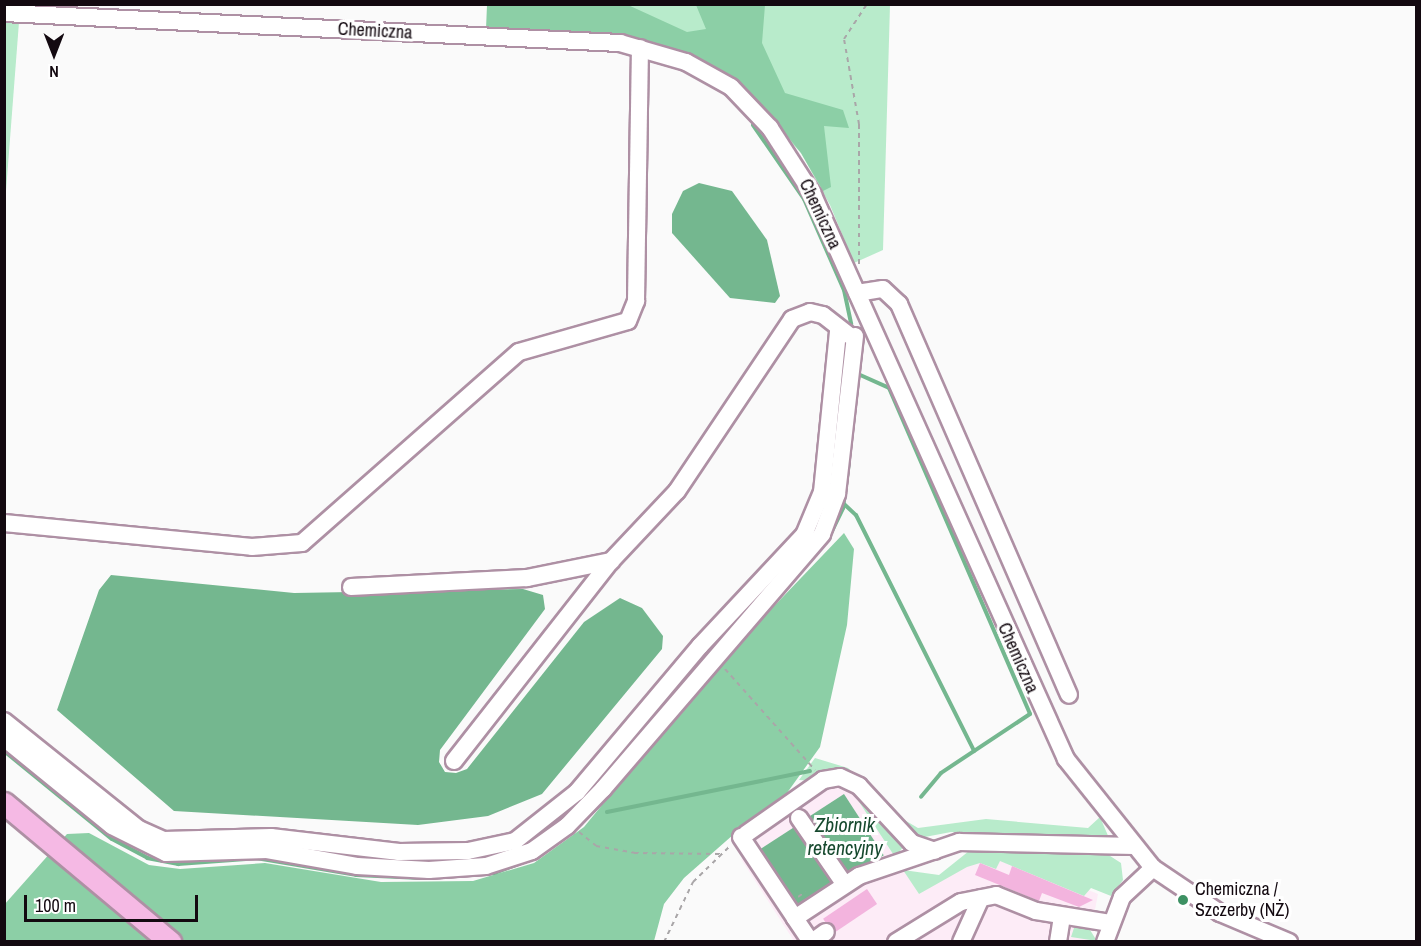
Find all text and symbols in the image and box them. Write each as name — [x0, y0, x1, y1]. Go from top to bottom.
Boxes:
street label: Chemiczna — [337, 18, 413, 44]
north arrow — [24, 24, 84, 84]
text: N — [49, 61, 59, 83]
street label: Chemiczna — [794, 176, 846, 252]
street label: Chemiczna — [993, 620, 1043, 696]
water label: Zbiornik retencyjny — [808, 813, 882, 860]
place label: Chemiczna / Szczerby (NŻ) — [1195, 879, 1289, 922]
scale bar — [27, 883, 201, 921]
text: 100 m — [35, 893, 76, 918]
marker: Chemiczna / Szczerby (NŻ) — [1176, 893, 1190, 907]

